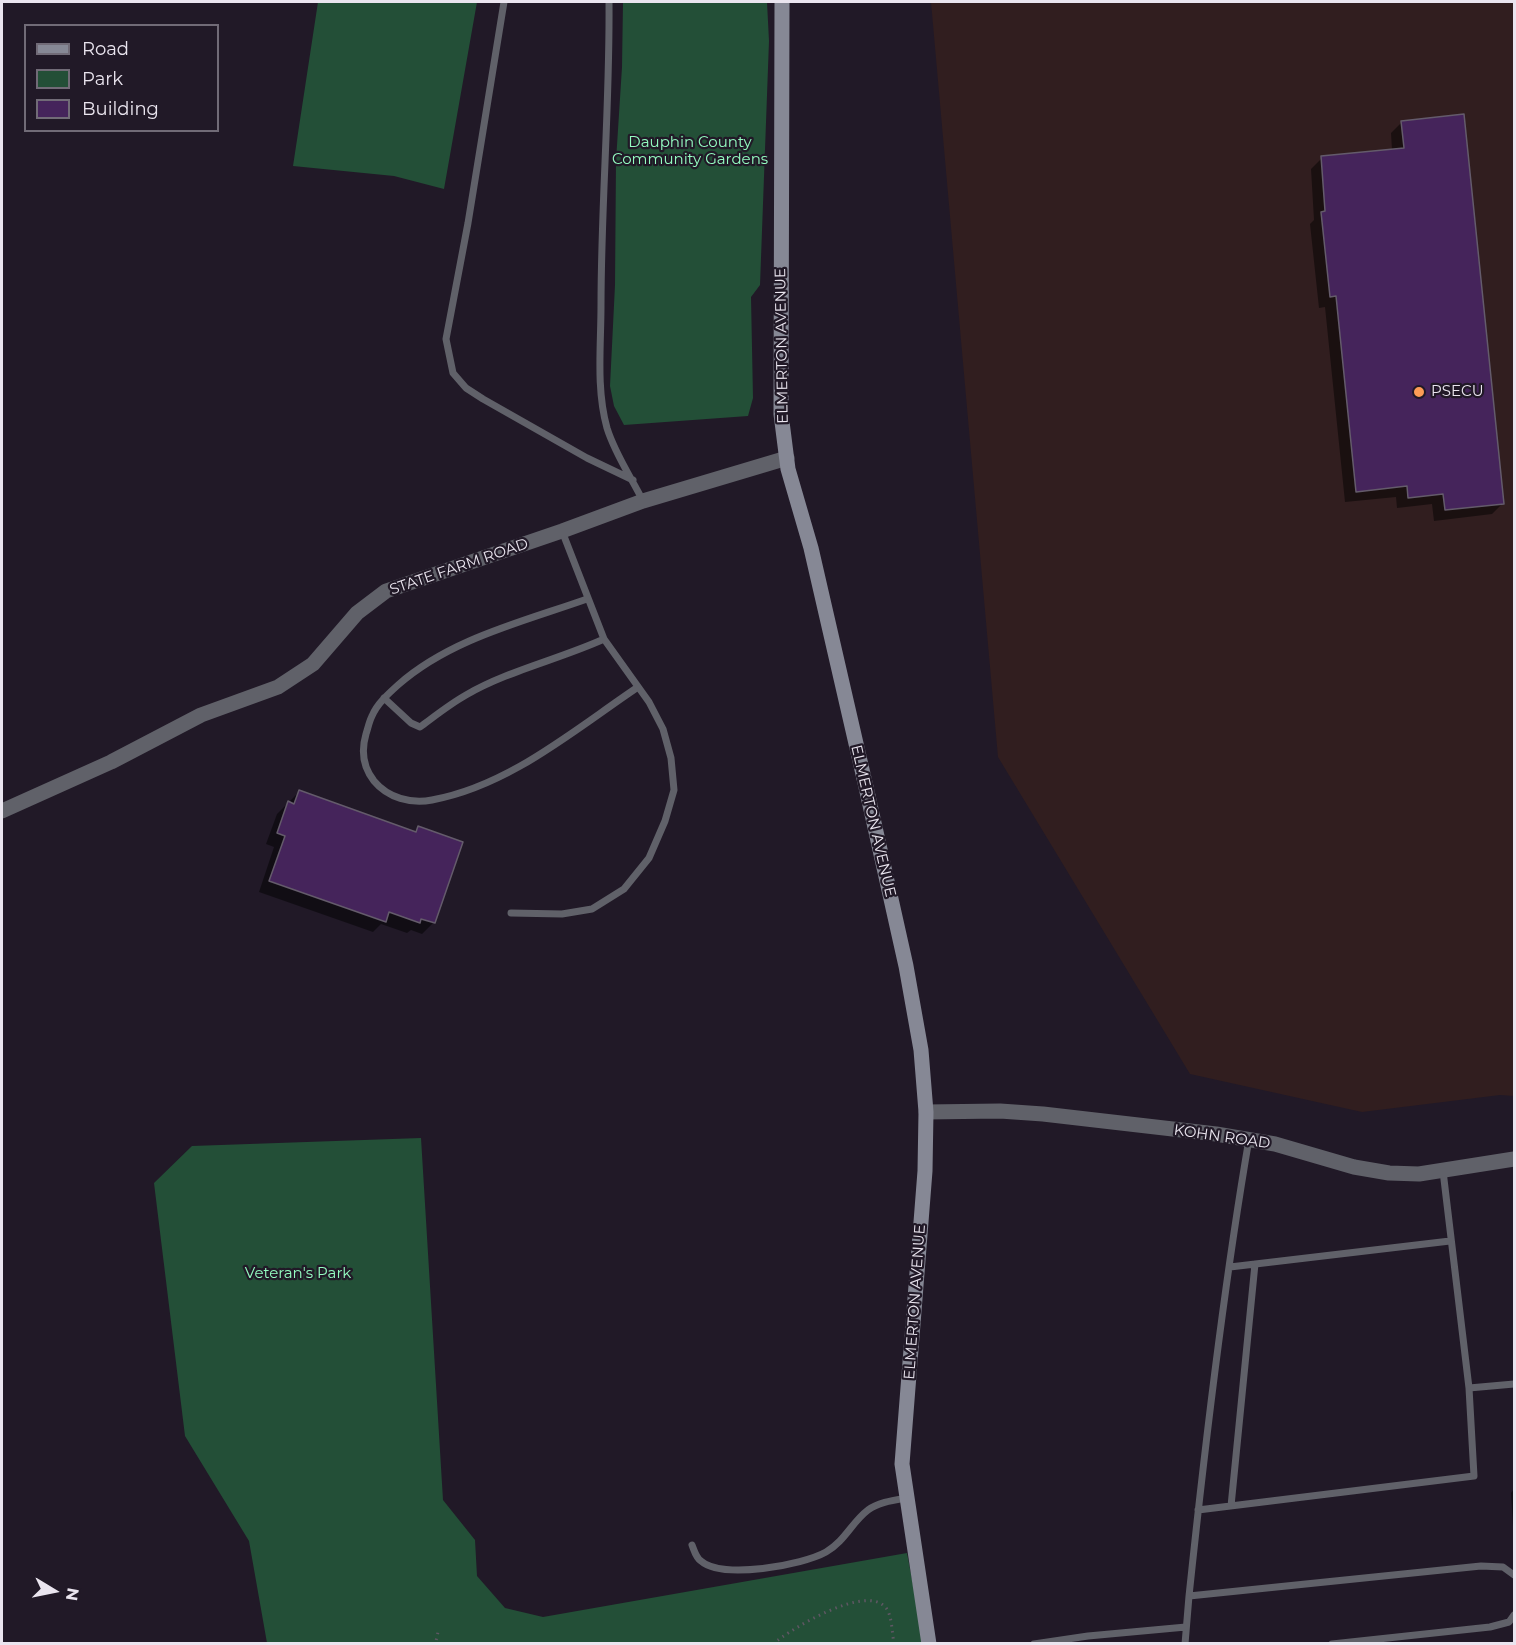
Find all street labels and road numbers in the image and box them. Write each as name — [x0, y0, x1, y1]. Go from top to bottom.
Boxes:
street label: ELMERTON AVENUE — [772, 268, 792, 424]
street label: STATE FARM ROAD — [387, 535, 531, 599]
street label: ELMERTON AVENUE — [847, 743, 899, 899]
street label: KOHN ROAD — [1173, 1121, 1271, 1153]
street label: ELMERTON AVENUE — [901, 1224, 929, 1380]

